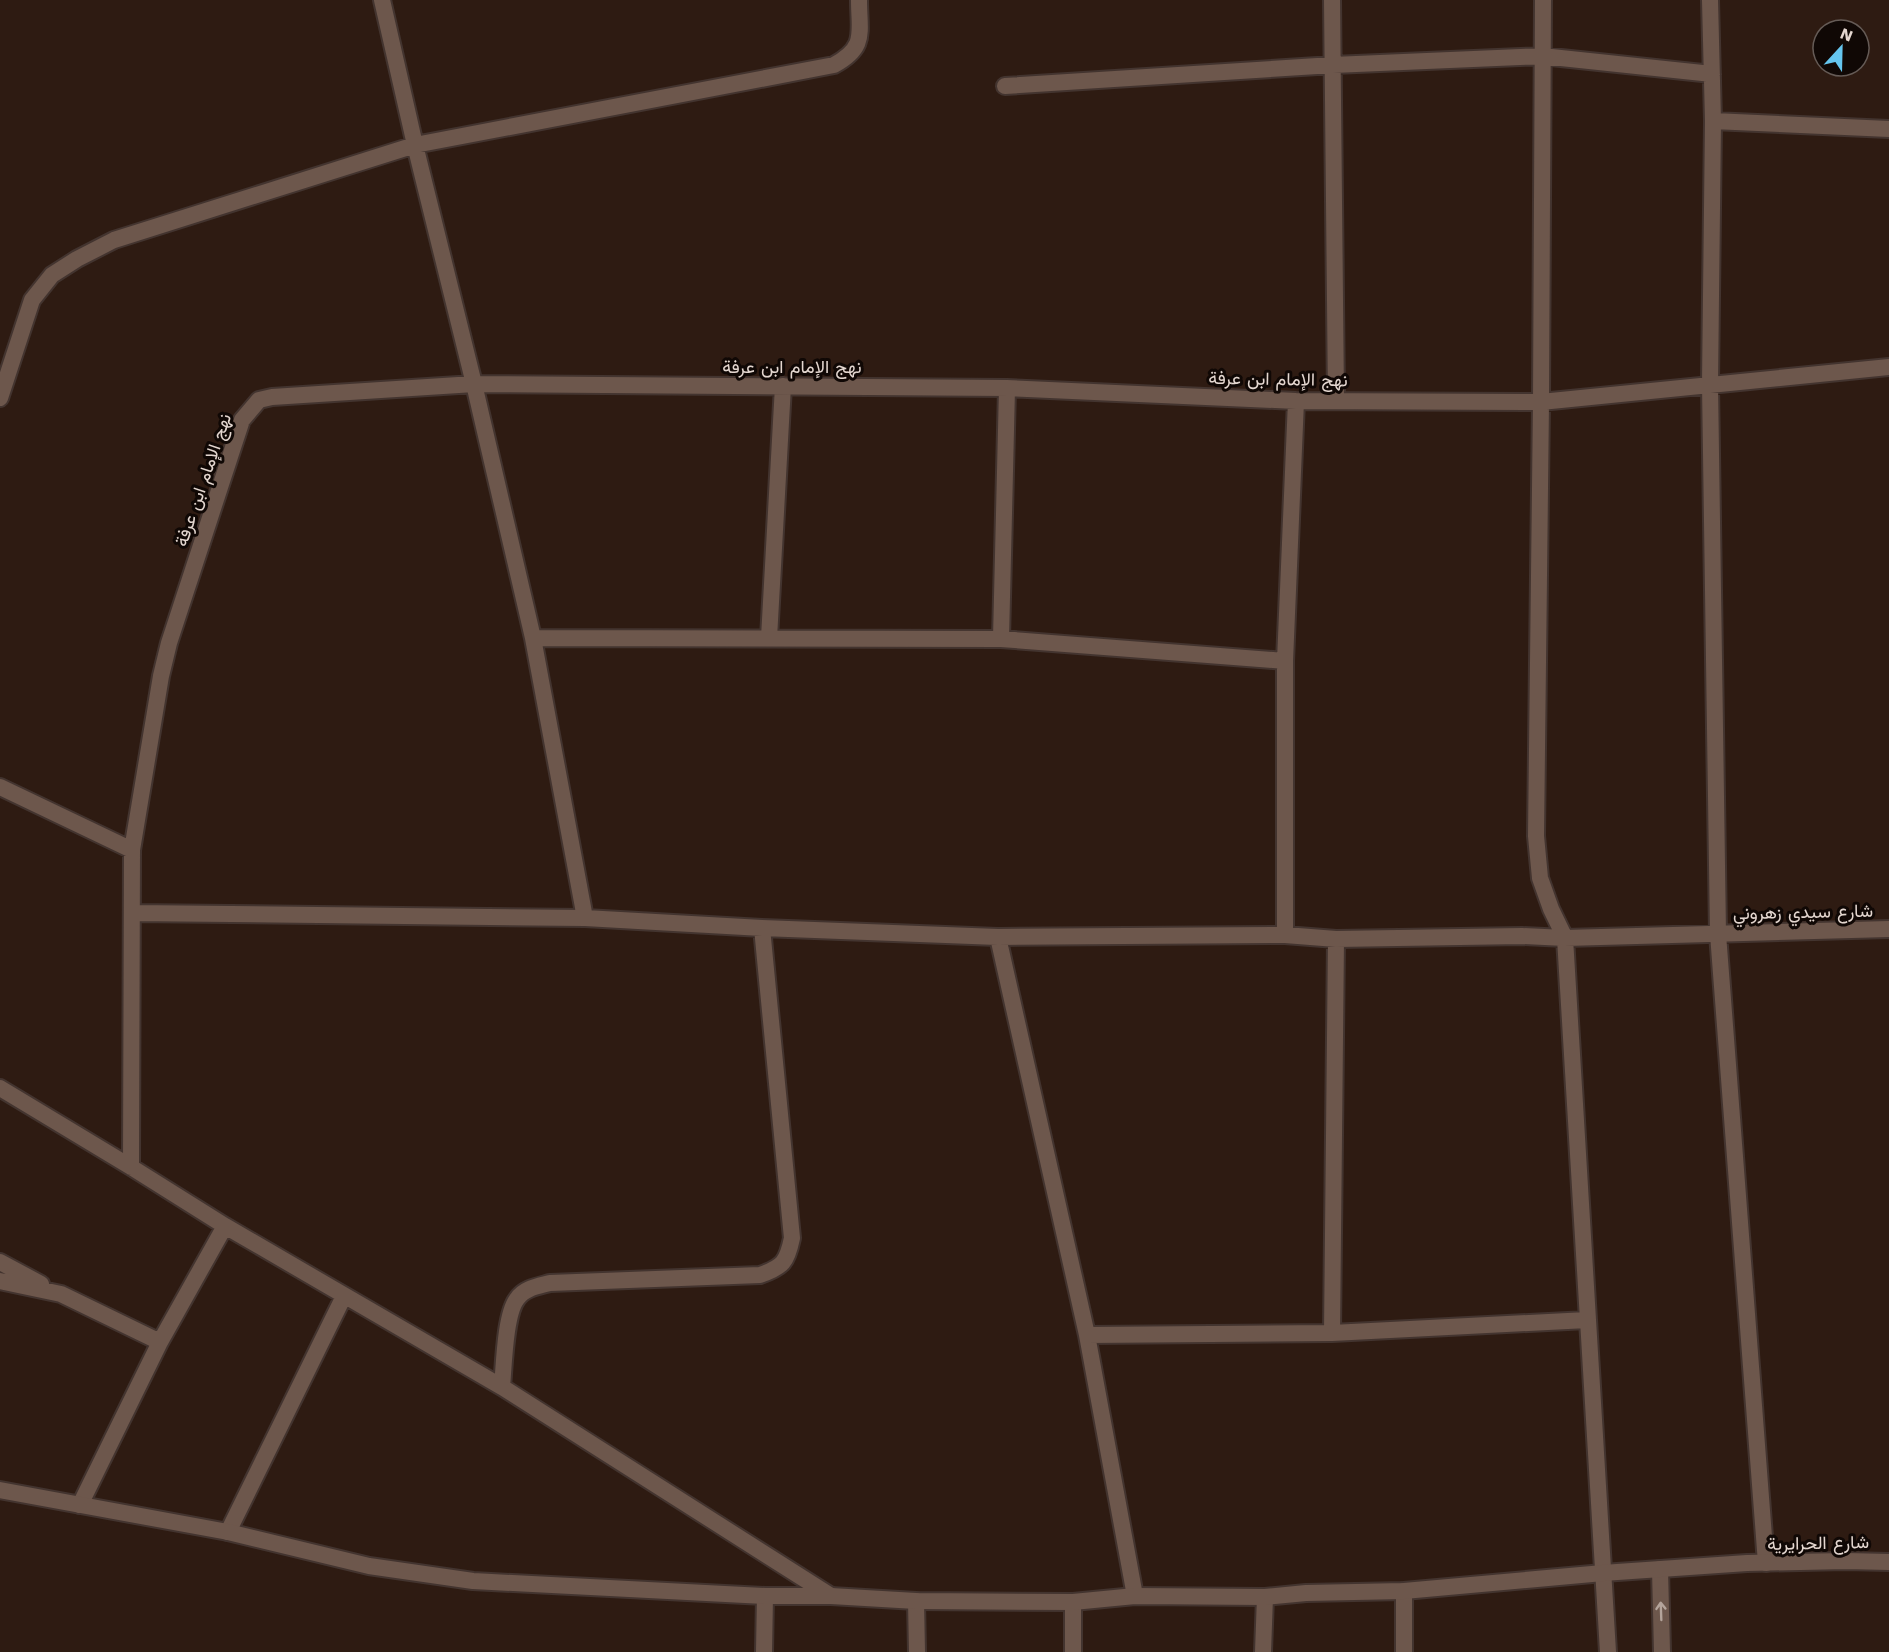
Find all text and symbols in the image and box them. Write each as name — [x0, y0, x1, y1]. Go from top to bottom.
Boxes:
north arrow — [1811, 18, 1871, 78]
text: N — [1837, 24, 1855, 46]
street label: نهج الإمام ابن عرفة — [722, 356, 862, 379]
street label: نهج الإمام ابن عرفة — [1208, 367, 1348, 392]
street label: نهج الإمام ابن عرفة — [170, 410, 237, 550]
street label: شارع سيدي زهروني — [1733, 900, 1873, 928]
street label: شارع الحرايرية — [1767, 1531, 1869, 1556]
one-way arrow — [1656, 1601, 1667, 1621]

